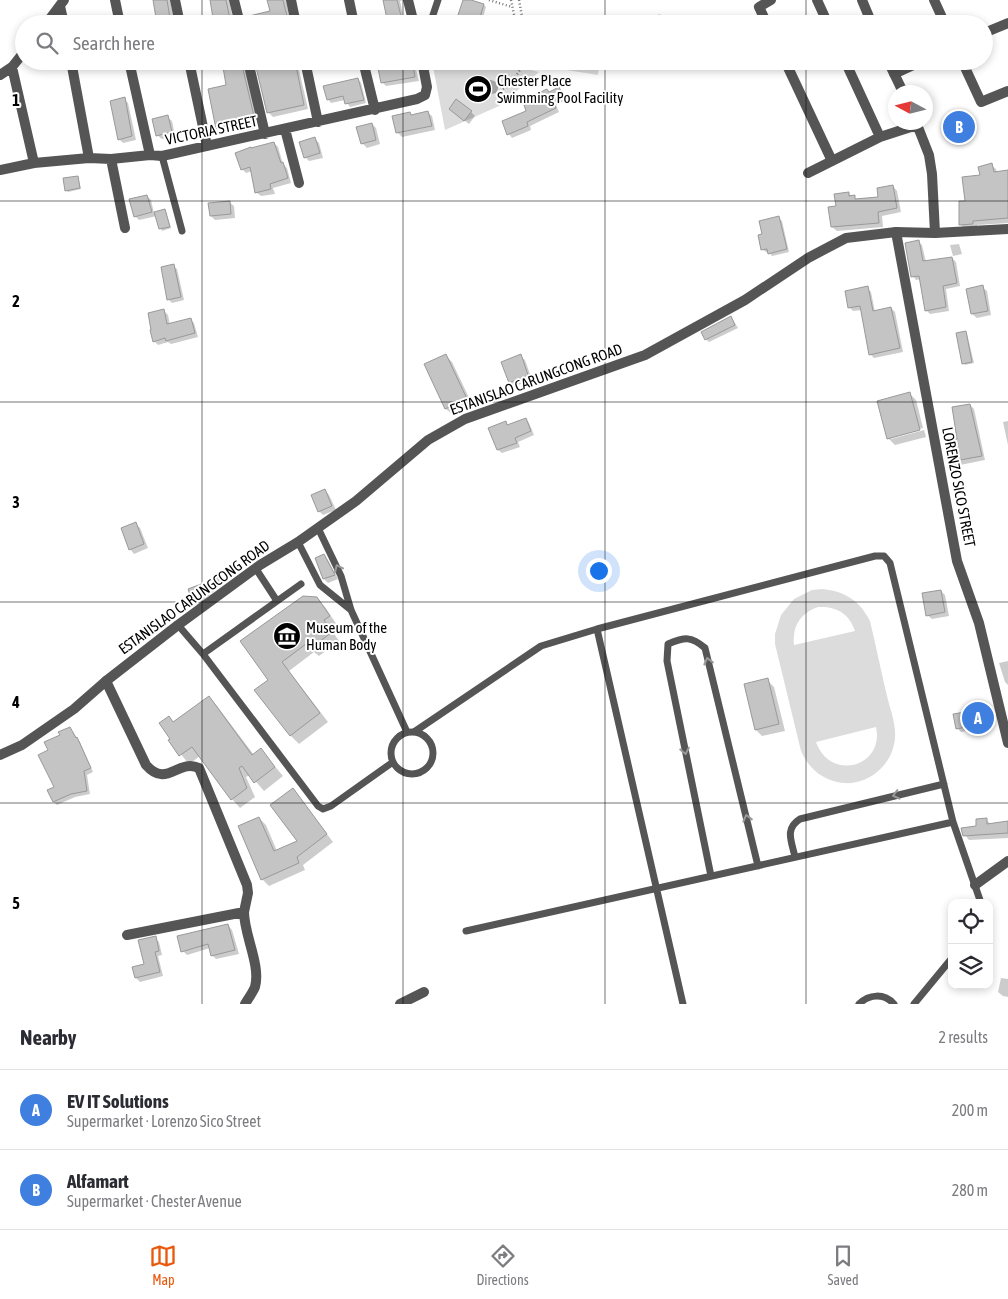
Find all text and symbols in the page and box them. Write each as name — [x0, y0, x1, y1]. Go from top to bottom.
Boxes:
search box — [15, 15, 993, 70]
icon: search — [33, 29, 61, 57]
text: Search here — [73, 32, 155, 54]
place label: Chester Place Swimming Pool Facility — [497, 72, 623, 106]
sports icon: Chester Place Swimming Pool Facility — [463, 74, 493, 104]
north arrow — [888, 85, 933, 130]
text: 1 — [12, 91, 20, 109]
pin: B — [943, 108, 975, 146]
street label: VICTORIA STREET — [164, 112, 259, 148]
text: 2 — [12, 292, 20, 310]
street label: ESTANISLAO CARUNGCONG ROAD — [448, 340, 624, 418]
street label: LORENZO SICO STREET — [939, 426, 979, 549]
text: 3 — [12, 493, 20, 511]
street label: ESTANISLAO CARUNGCONG ROAD — [115, 537, 273, 657]
your location — [586, 558, 612, 584]
one-way arrow — [333, 564, 344, 573]
place label: Museum of the Human Body — [306, 619, 387, 653]
museum icon: Museum of the Human Body — [272, 621, 302, 651]
one-way arrow — [703, 656, 714, 665]
text: 4 — [11, 693, 20, 711]
pin: A — [962, 699, 994, 737]
one-way arrow — [680, 746, 690, 755]
one-way arrow — [892, 789, 901, 800]
one-way arrow — [742, 814, 753, 823]
text: 5 — [12, 894, 20, 912]
map controls — [948, 899, 993, 989]
button: locate — [948, 899, 993, 944]
button: layers — [948, 944, 993, 989]
text: Nearby — [20, 1025, 76, 1049]
text: 2 results — [938, 1028, 988, 1046]
text: EV IT Solutions — [67, 1090, 169, 1112]
text: A — [32, 1101, 40, 1119]
text: 200 m — [952, 1101, 988, 1119]
text: Supermarket · Lorenzo Sico Street — [67, 1112, 261, 1130]
text: Alfamart — [67, 1170, 129, 1192]
text: B — [32, 1181, 40, 1199]
text: 280 m — [952, 1181, 988, 1199]
text: Supermarket · Chester Avenue — [67, 1192, 242, 1210]
tab: Map — [149, 1242, 177, 1288]
tab: Directions — [476, 1242, 529, 1288]
tab: Saved — [828, 1242, 859, 1288]

